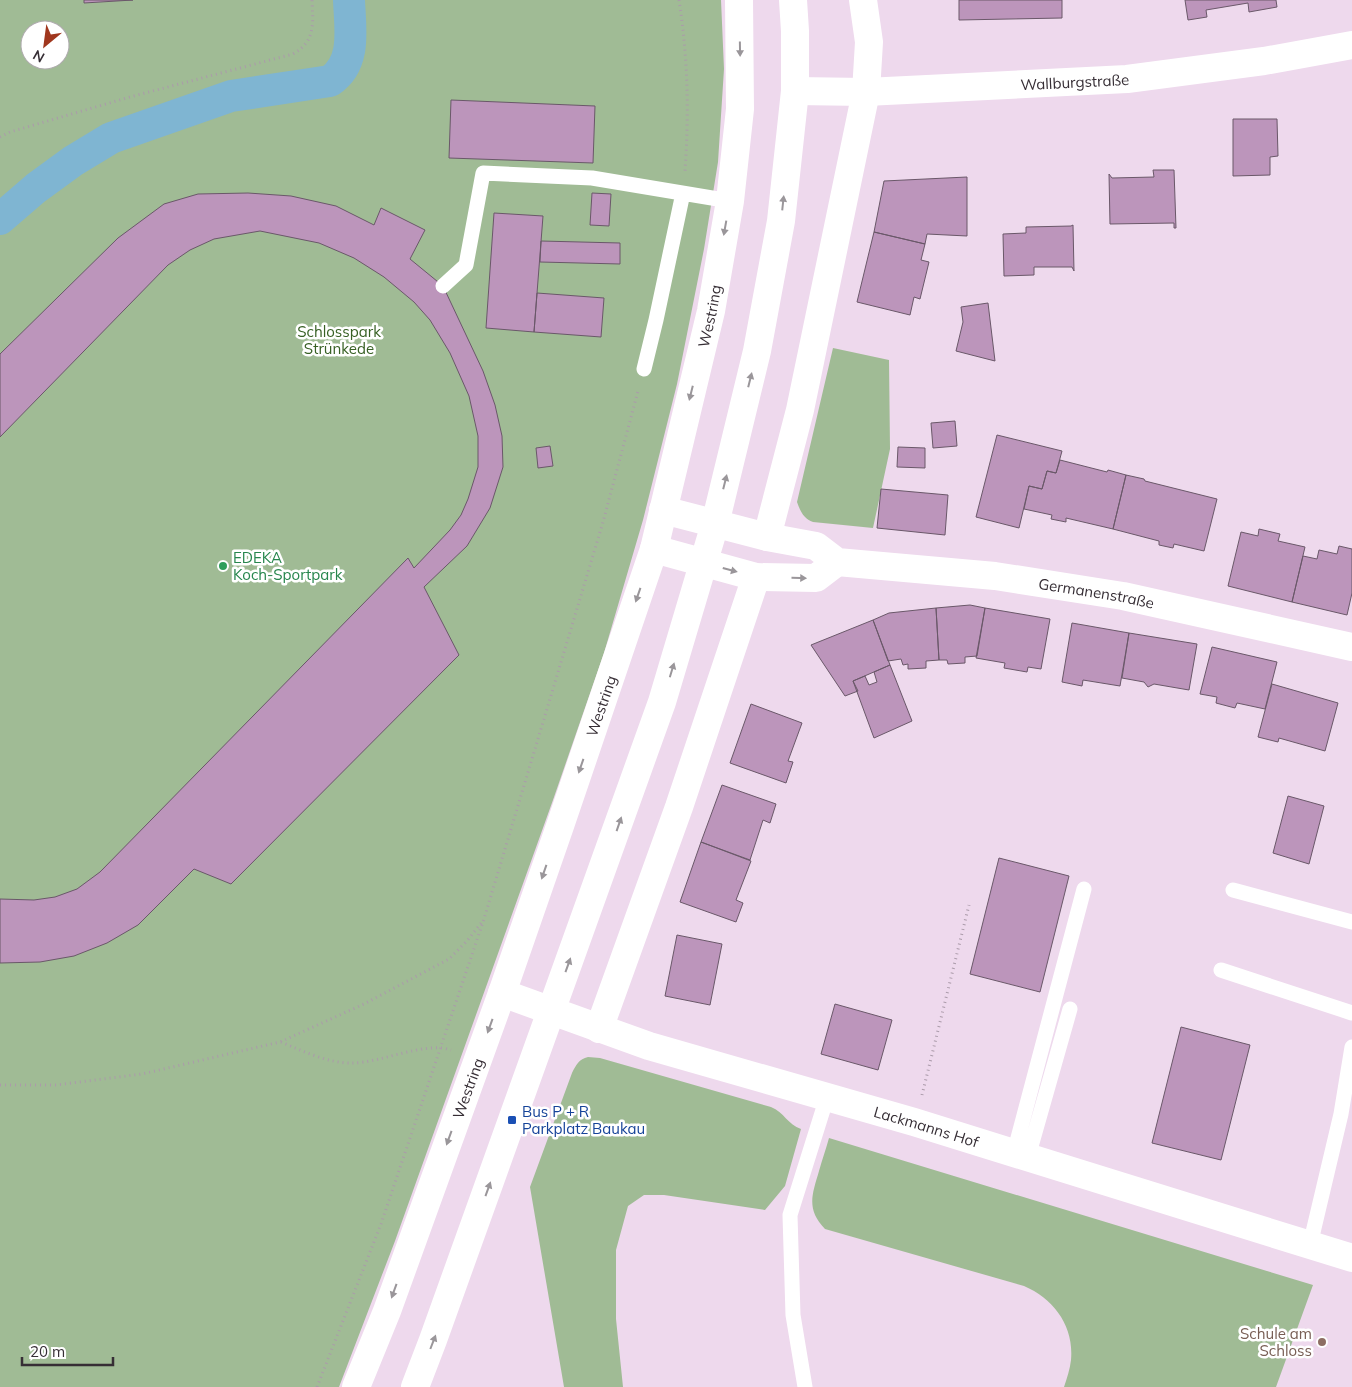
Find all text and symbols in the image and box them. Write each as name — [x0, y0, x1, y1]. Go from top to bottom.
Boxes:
north arrow — [20, 20, 70, 70]
one-way arrow — [736, 41, 744, 57]
text: N — [30, 46, 48, 67]
street label: Wallburgstraße — [1020, 69, 1130, 94]
one-way arrow — [779, 195, 787, 211]
one-way arrow — [721, 220, 729, 236]
street label: Westring — [693, 283, 725, 349]
park label: Schlosspark Strünkede — [297, 322, 381, 358]
one-way arrow — [746, 372, 754, 387]
one-way arrow — [687, 385, 695, 400]
one-way arrow — [721, 475, 729, 490]
place label: EDEKA Koch-Sportpark — [233, 548, 343, 584]
marker: EDEKA Koch-Sportpark — [217, 560, 229, 572]
one-way arrow — [722, 566, 737, 574]
street label: Germanenstraße — [1037, 573, 1156, 612]
one-way arrow — [791, 574, 807, 582]
one-way arrow — [634, 588, 641, 603]
one-way arrow — [668, 663, 676, 678]
street label: Westring — [582, 673, 620, 739]
one-way arrow — [576, 759, 584, 774]
one-way arrow — [615, 816, 623, 831]
one-way arrow — [540, 865, 548, 880]
one-way arrow — [565, 958, 572, 973]
one-way arrow — [486, 1019, 494, 1034]
street label: Westring — [448, 1055, 487, 1121]
street label: Lackmanns Hof — [872, 1101, 982, 1151]
place label: Bus P + R Parkplatz Baukau — [522, 1102, 645, 1138]
marker: Bus P + R Parkplatz Baukau — [506, 1114, 518, 1126]
one-way arrow — [445, 1131, 453, 1146]
one-way arrow — [484, 1181, 492, 1196]
one-way arrow — [390, 1283, 397, 1298]
place label: Schule am Schloss — [1240, 1324, 1312, 1360]
scale bar — [22, 1334, 114, 1366]
one-way arrow — [429, 1334, 437, 1349]
marker: Schule am Schloss — [1316, 1336, 1328, 1348]
text: 20 m — [30, 1342, 65, 1361]

